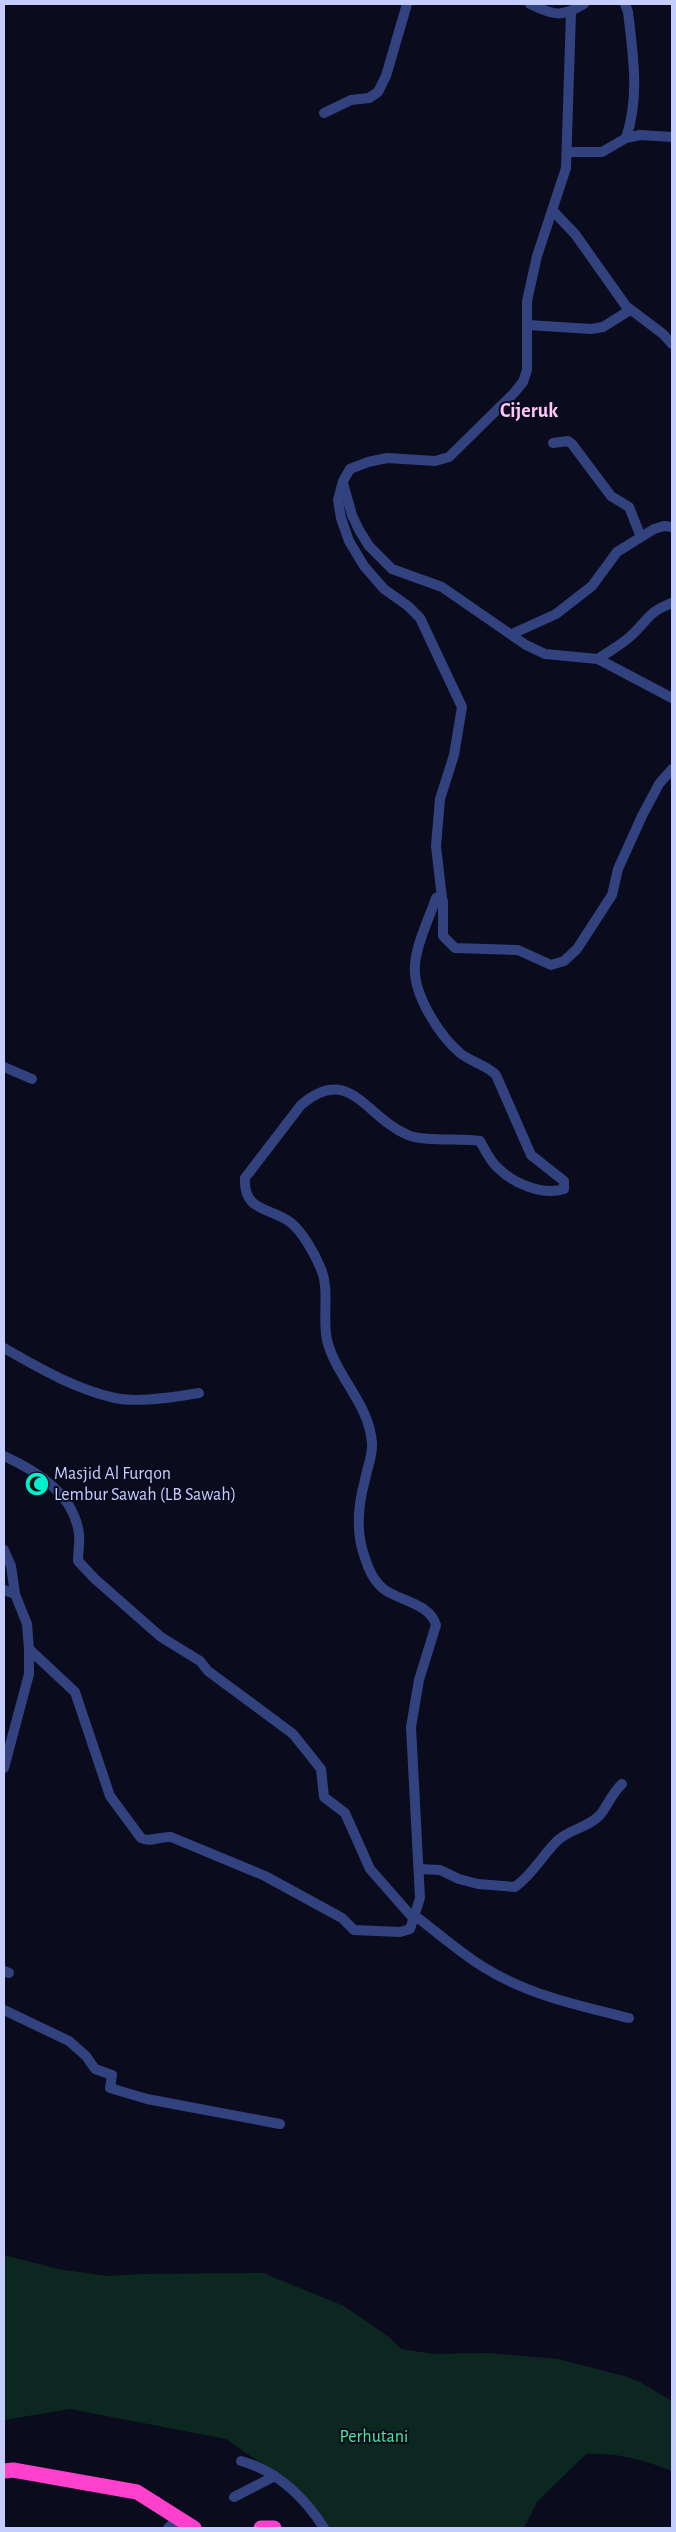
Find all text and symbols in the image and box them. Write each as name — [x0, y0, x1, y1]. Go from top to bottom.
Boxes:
district label: Cijeruk — [500, 401, 558, 421]
place label: Masjid Al Furqon Lembur Sawah (LB Sawah) — [54, 1465, 236, 1504]
mosque icon: Masjid Al Furqon Lembur Sawah (LB Sawah) — [24, 1471, 50, 1497]
park label: Perhutani — [340, 2428, 408, 2446]

